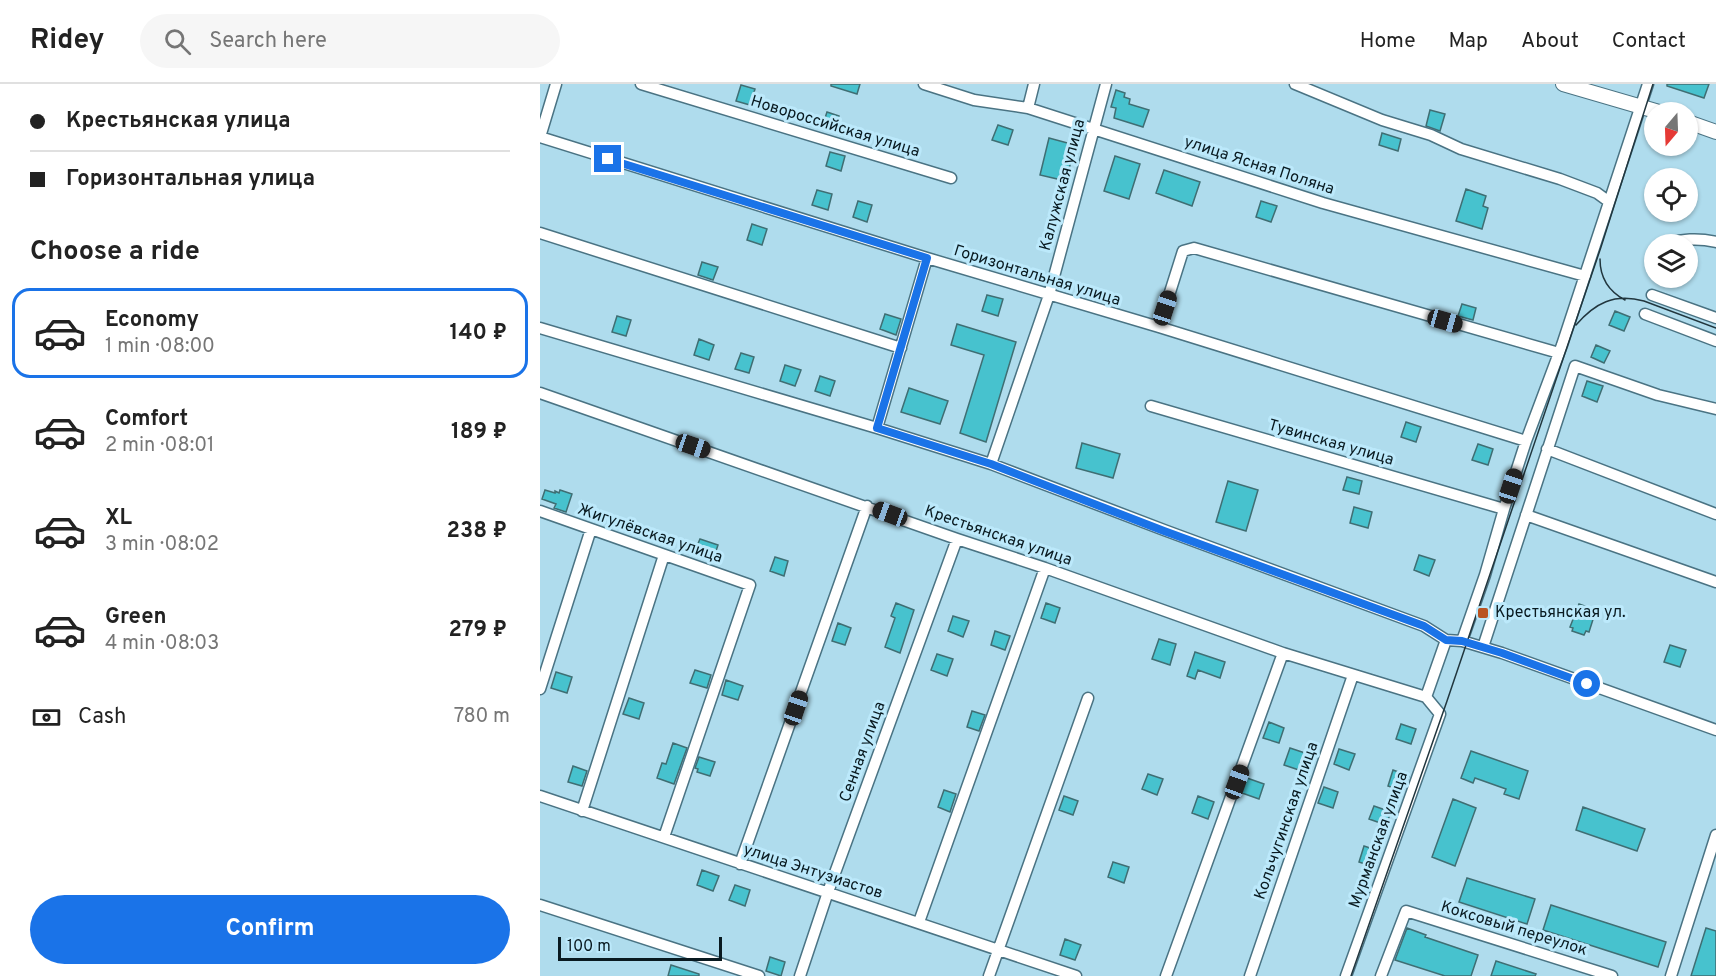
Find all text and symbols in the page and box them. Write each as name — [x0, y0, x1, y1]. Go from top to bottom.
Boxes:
search box — [140, 14, 560, 68]
text: Ridey — [30, 23, 104, 59]
icon: search — [161, 25, 194, 58]
text: Search here — [209, 28, 327, 55]
text: Home — [1360, 28, 1416, 55]
text: Map — [1449, 28, 1488, 55]
text: About — [1521, 28, 1579, 55]
text: Contact — [1612, 28, 1686, 55]
street label: Новороссийская улица — [748, 92, 922, 162]
north arrow — [1644, 102, 1698, 156]
map controls — [1644, 102, 1698, 288]
text: Крестьянская улица — [66, 108, 290, 135]
street label: Калужская улица — [1036, 117, 1090, 253]
street label: улица Ясная Поляна — [1181, 132, 1337, 200]
route end — [594, 145, 621, 172]
text: Горизонтальная улица — [66, 166, 315, 193]
button: locate — [1644, 168, 1698, 222]
button: layers — [1644, 234, 1698, 288]
text: Choose a ride — [30, 235, 200, 269]
street label: Горизонтальная улица — [951, 241, 1123, 311]
car — [1151, 288, 1179, 328]
icon: car — [33, 306, 87, 360]
text: Economy — [105, 307, 199, 334]
car — [1425, 307, 1465, 335]
text: 140 ₽ — [450, 320, 507, 347]
text: 1 min · 08:00 — [105, 334, 215, 360]
icon: car — [33, 405, 87, 459]
text: Comfort — [105, 406, 188, 433]
street label: Тувинская улица — [1266, 416, 1396, 470]
text: 189 ₽ — [451, 419, 507, 446]
car — [673, 432, 713, 460]
text: 2 min · 08:01 — [105, 433, 214, 459]
car — [1497, 466, 1525, 506]
car — [870, 499, 910, 529]
street label: Жигулёвская улица — [575, 500, 725, 568]
street label: Крестьянская улица — [921, 501, 1075, 571]
icon: car — [33, 504, 87, 558]
text: XL — [105, 505, 132, 532]
text: 238 ₽ — [447, 518, 507, 545]
text: 3 min · 08:02 — [105, 532, 219, 558]
icon: car — [33, 603, 87, 657]
place label: Крестьянская ул. — [1495, 603, 1626, 623]
text: Green — [105, 604, 167, 631]
marker: Крестьянская ул. — [1476, 606, 1490, 620]
text: 279 ₽ — [448, 617, 507, 644]
text: 4 min · 08:03 — [105, 631, 219, 657]
route start — [1573, 670, 1600, 697]
car — [782, 688, 810, 728]
street label: Сенная улица — [836, 699, 890, 805]
icon: cash — [30, 701, 63, 734]
text: Cash — [78, 704, 127, 731]
text: 780 m — [454, 704, 510, 730]
street label: Кольчугинская улица — [1251, 740, 1323, 902]
car — [1222, 762, 1252, 802]
street label: Мурманская улица — [1345, 769, 1413, 911]
street label: улица Энтузиастов — [741, 840, 885, 904]
button: Confirm — [30, 895, 510, 964]
street label: Коксовый переулок — [1438, 897, 1590, 961]
scale bar — [558, 934, 722, 962]
text: 100 m — [567, 937, 611, 957]

